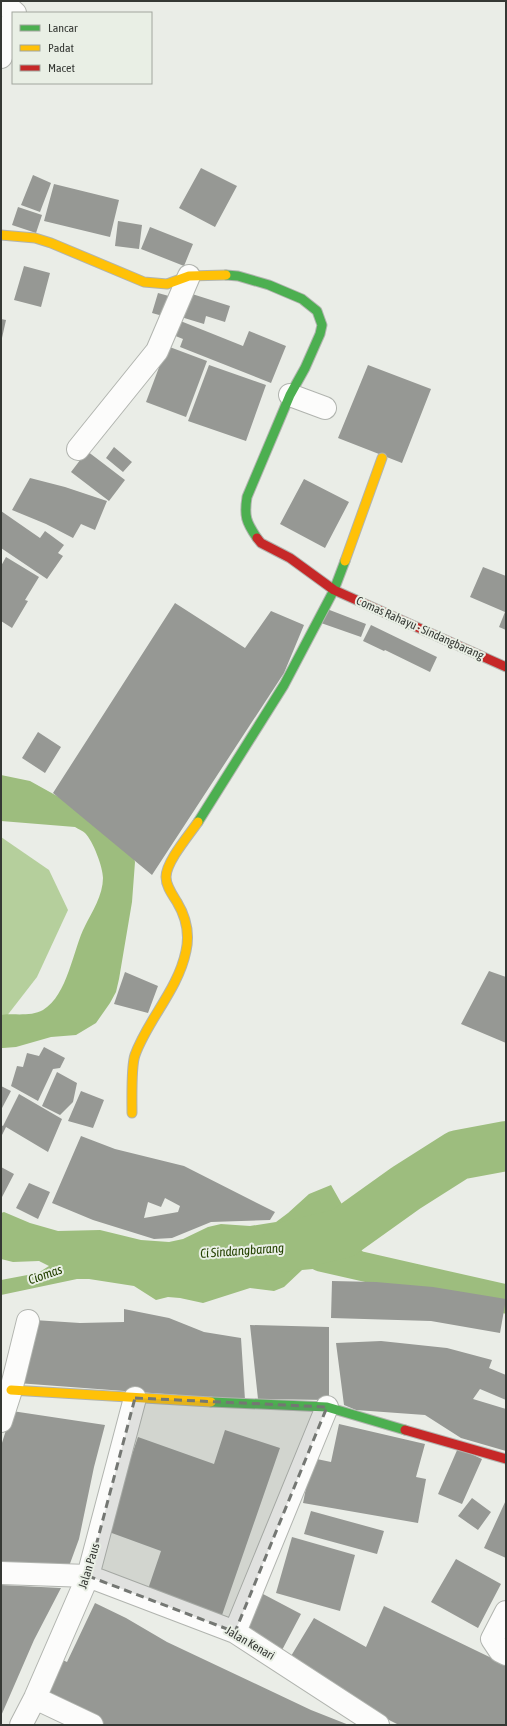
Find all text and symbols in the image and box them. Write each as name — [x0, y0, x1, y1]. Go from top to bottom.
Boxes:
legend — [12, 12, 152, 84]
text: Lancar — [48, 21, 78, 35]
text: Padat — [48, 41, 74, 55]
text: Macet — [48, 61, 76, 75]
street label: Comas Rahayu - Sindangbarang — [354, 594, 487, 663]
water label: Ci Sindangbarang — [200, 1240, 285, 1261]
water label: Ciomas — [26, 1262, 65, 1287]
street label: Jalan Paus — [75, 1542, 103, 1590]
street label: Jalan Kenari — [223, 1623, 277, 1663]

